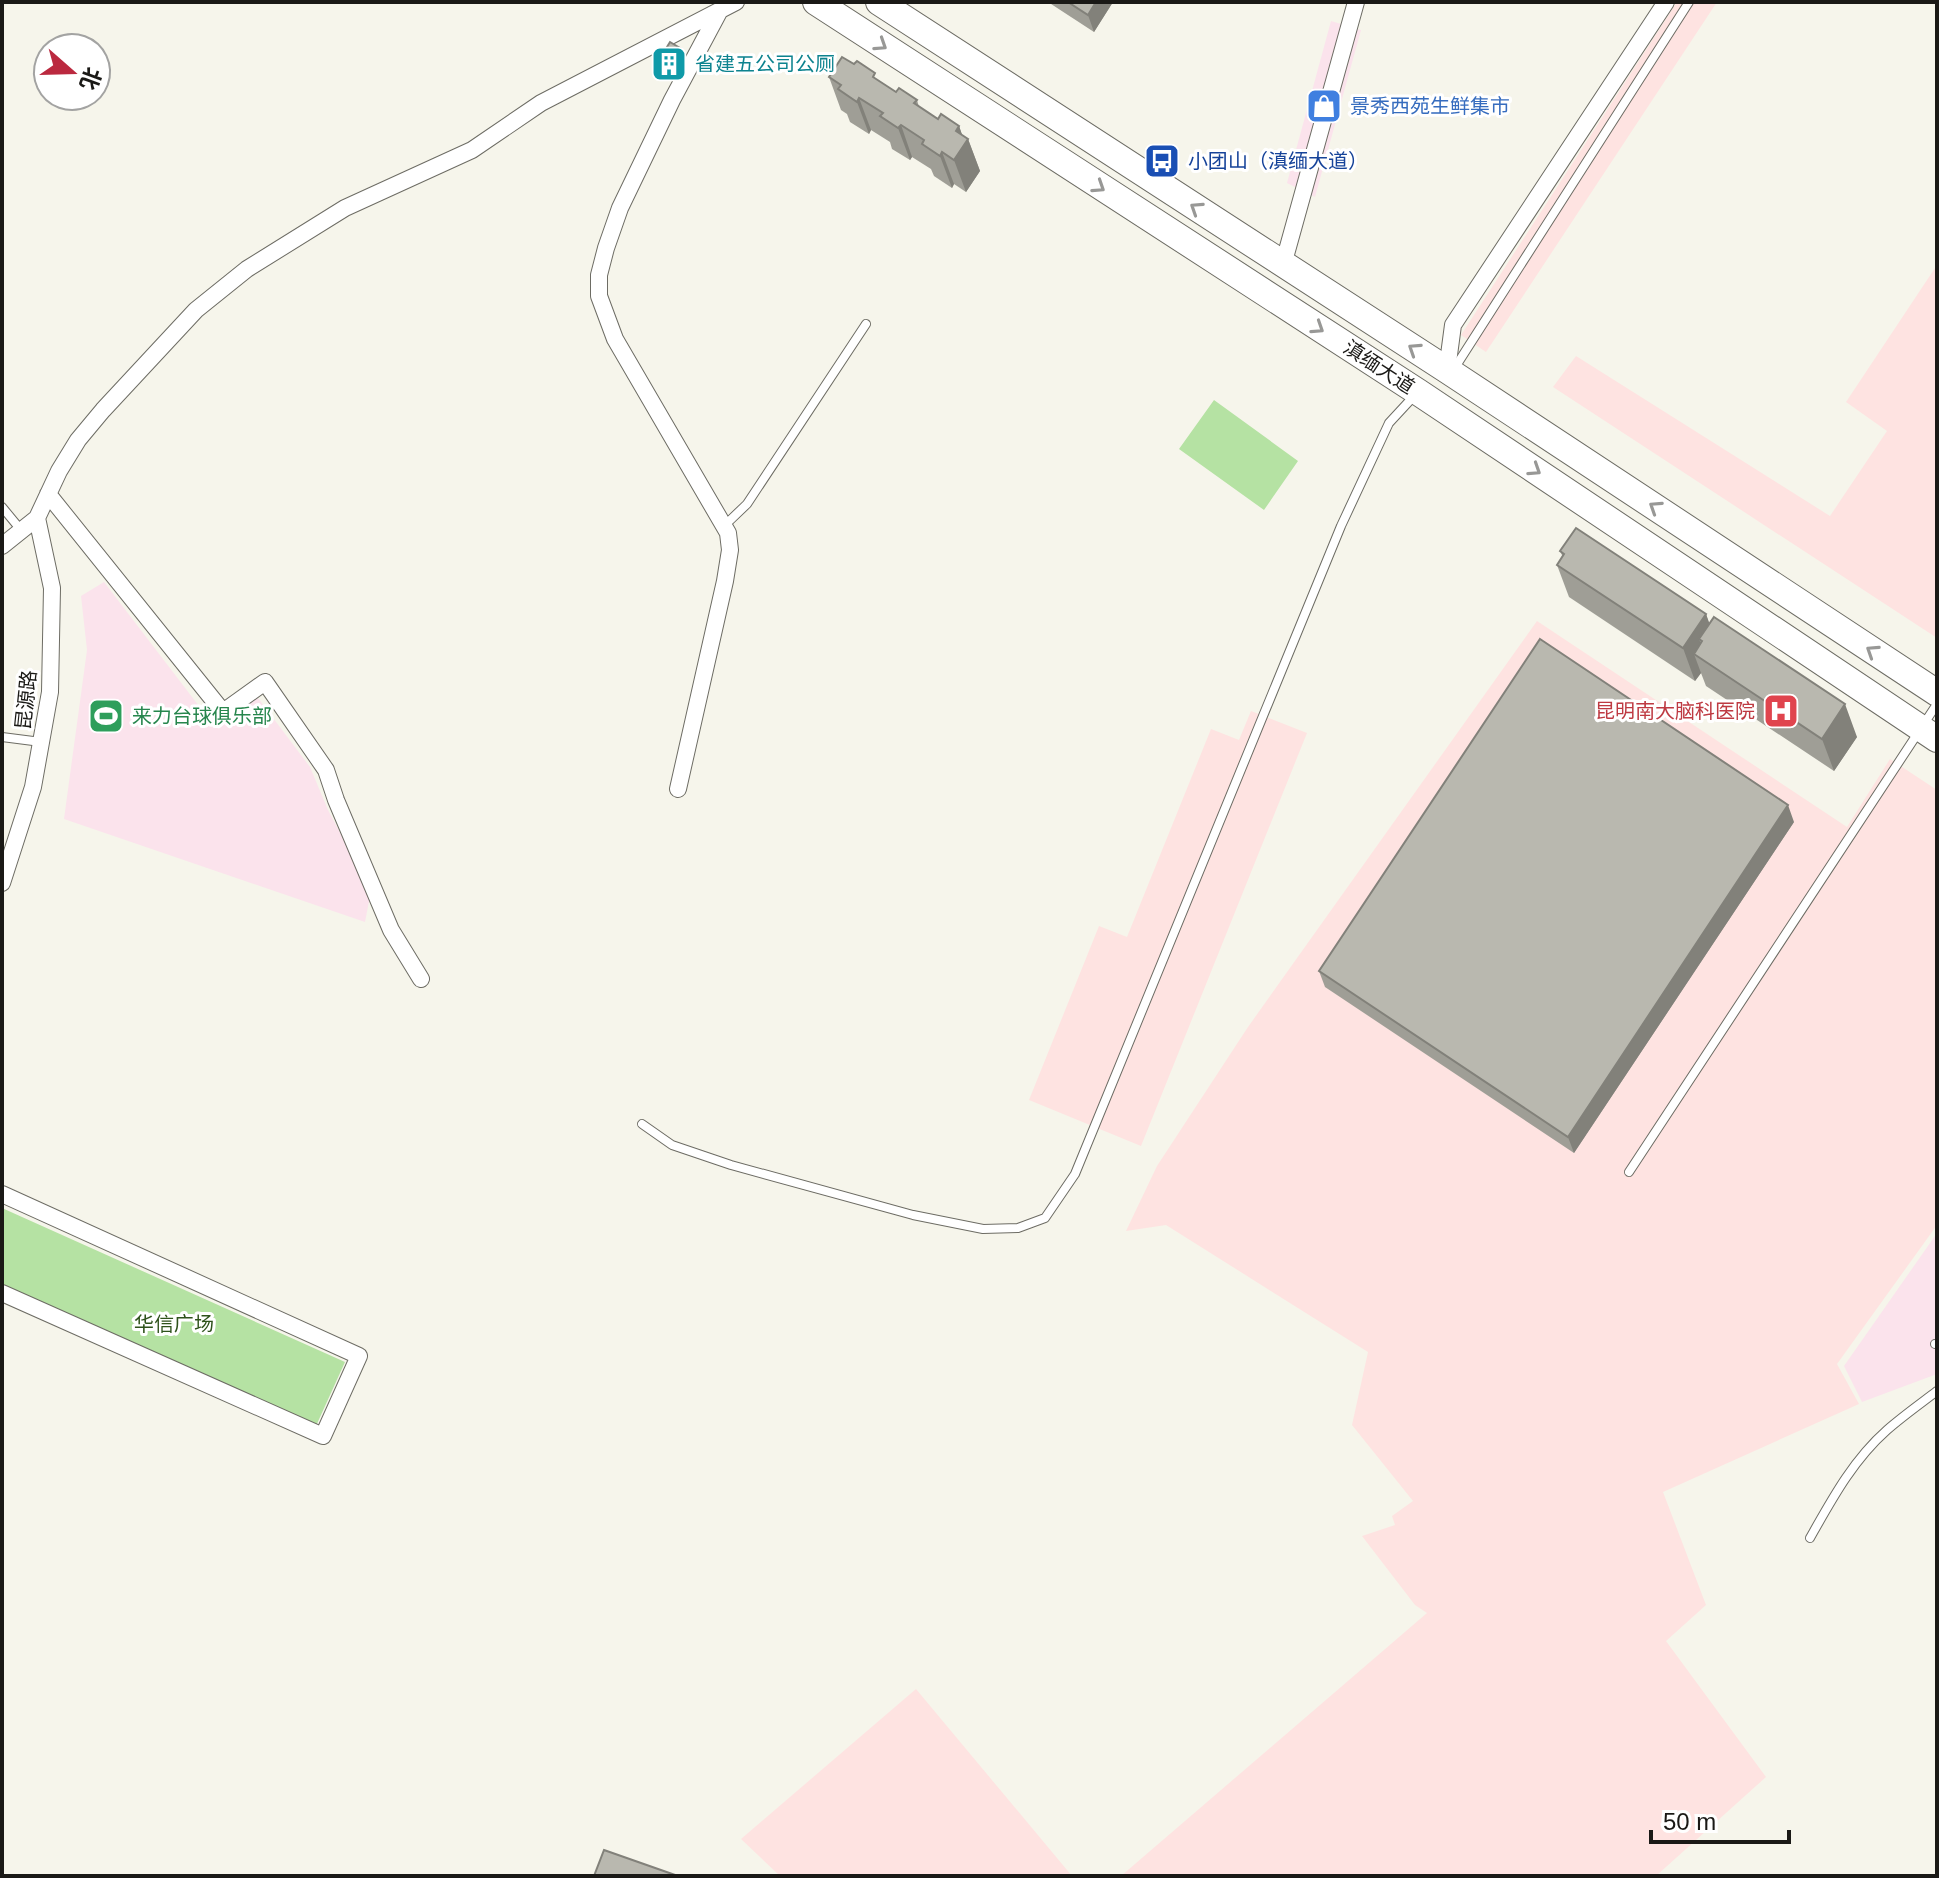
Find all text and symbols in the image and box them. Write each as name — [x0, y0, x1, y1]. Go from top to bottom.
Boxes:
north arrow — [32, 32, 112, 112]
one-way arrow — [873, 35, 887, 50]
building icon: 省建五公司公厕 — [650, 45, 688, 83]
place label: 省建五公司公厕 — [695, 53, 835, 75]
text: 北 — [75, 64, 106, 93]
shop icon: 景秀西苑生鲜集市 — [1305, 87, 1343, 125]
place label: 景秀西苑生鲜集市 — [1350, 95, 1510, 117]
bus stop icon: 小团山（滇缅大道） — [1143, 142, 1181, 180]
place label: 小团山（滇缅大道） — [1188, 150, 1368, 172]
one-way arrow — [1090, 177, 1105, 192]
one-way arrow — [1190, 203, 1204, 218]
one-way arrow — [1309, 318, 1324, 333]
street label: 滇缅大道 — [1339, 336, 1419, 398]
one-way arrow — [1408, 344, 1423, 359]
one-way arrow — [1527, 460, 1541, 475]
one-way arrow — [1649, 502, 1663, 517]
one-way arrow — [1866, 645, 1881, 660]
street label: 昆源路 — [12, 669, 40, 731]
hospital icon: 昆明南大脑科医院 — [1762, 692, 1800, 730]
sports icon: 来力台球俱乐部 — [87, 697, 125, 735]
place label: 昆明南大脑科医院 — [1595, 700, 1755, 722]
place label: 来力台球俱乐部 — [132, 705, 272, 727]
park label: 华信广场 — [134, 1313, 214, 1335]
scale bar — [1651, 1794, 1789, 1844]
text: 50 m — [1663, 1808, 1716, 1835]

